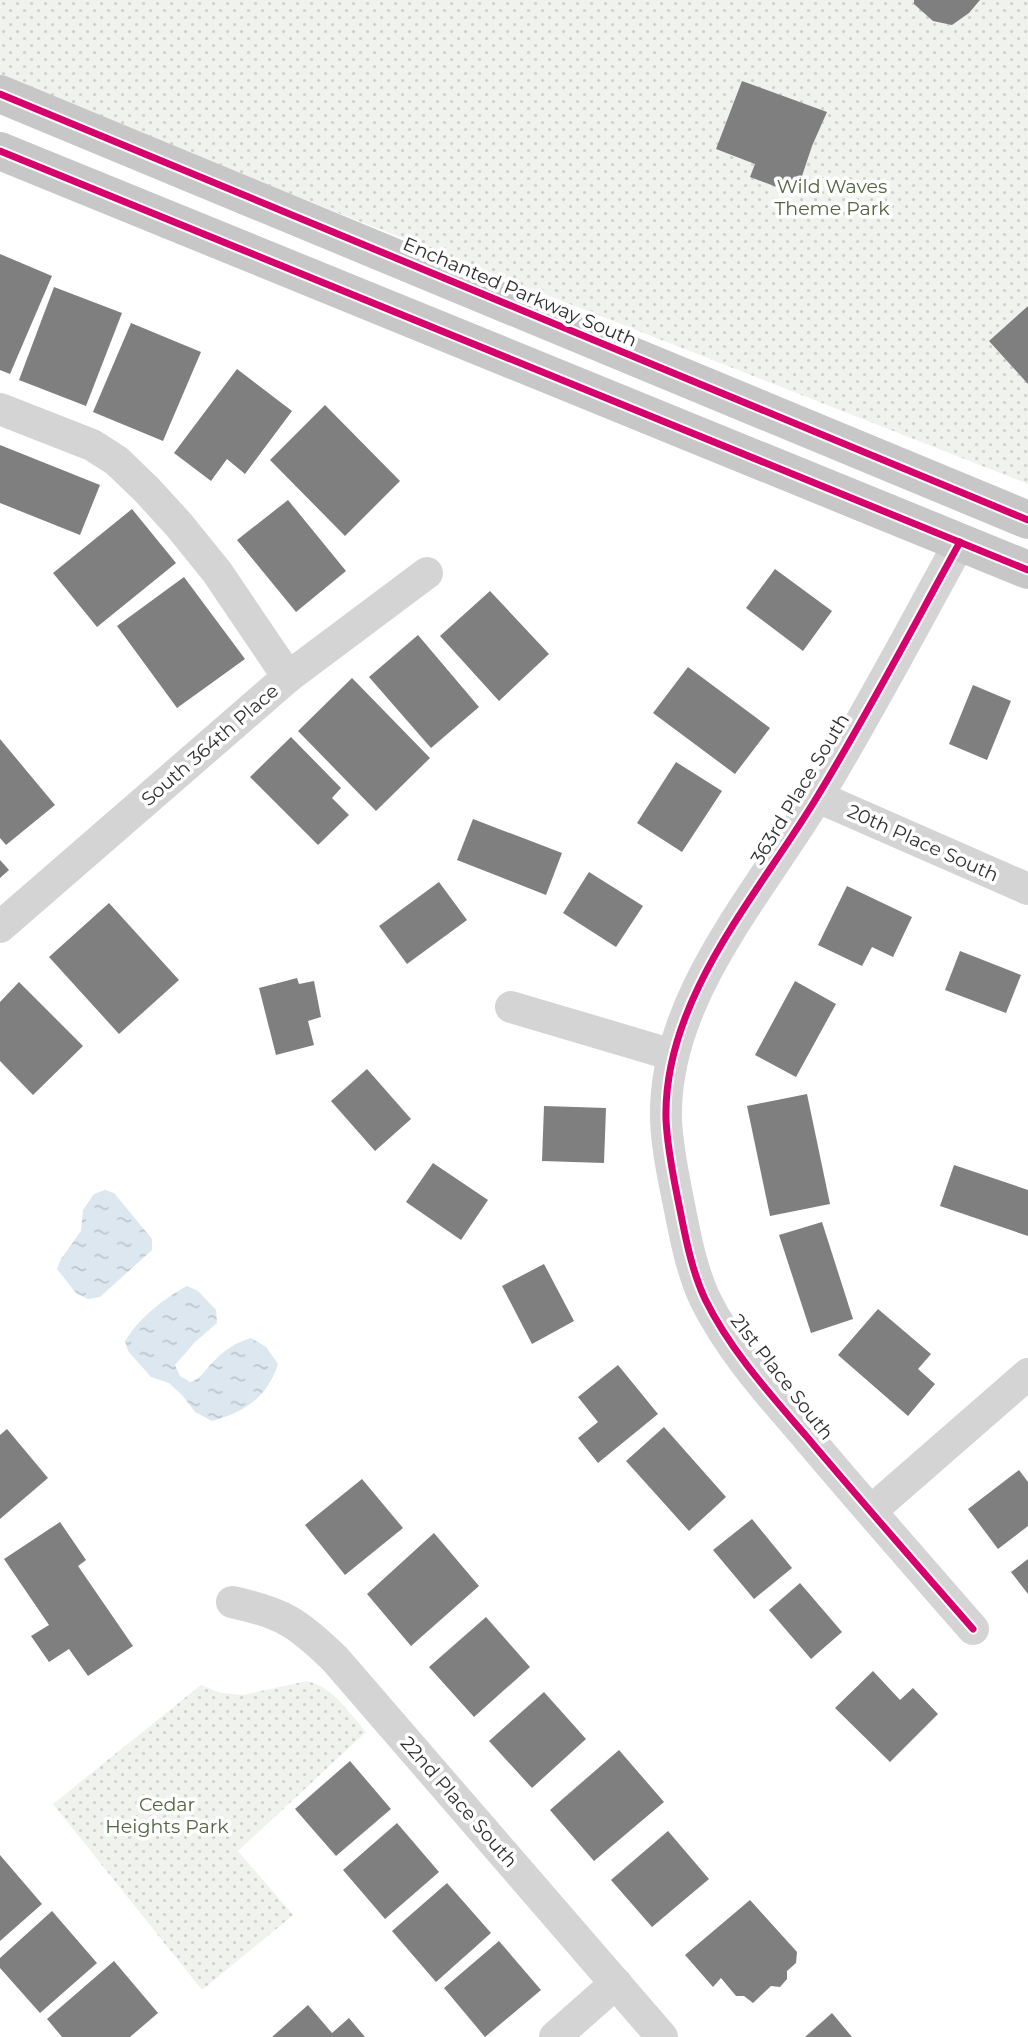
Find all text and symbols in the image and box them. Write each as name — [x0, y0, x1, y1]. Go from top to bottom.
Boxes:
park label: Wild Waves Theme Park — [774, 175, 890, 220]
street label: Enchanted Parkway South — [400, 232, 640, 352]
street label: South 364th Place — [137, 679, 283, 811]
street label: 363rd Place South — [746, 709, 854, 869]
street label: 20th Place South — [844, 799, 1002, 887]
street label: 21st Place South — [726, 1309, 838, 1445]
street label: 22nd Place South — [396, 1732, 522, 1872]
park label: Cedar Heights Park — [105, 1793, 229, 1838]

